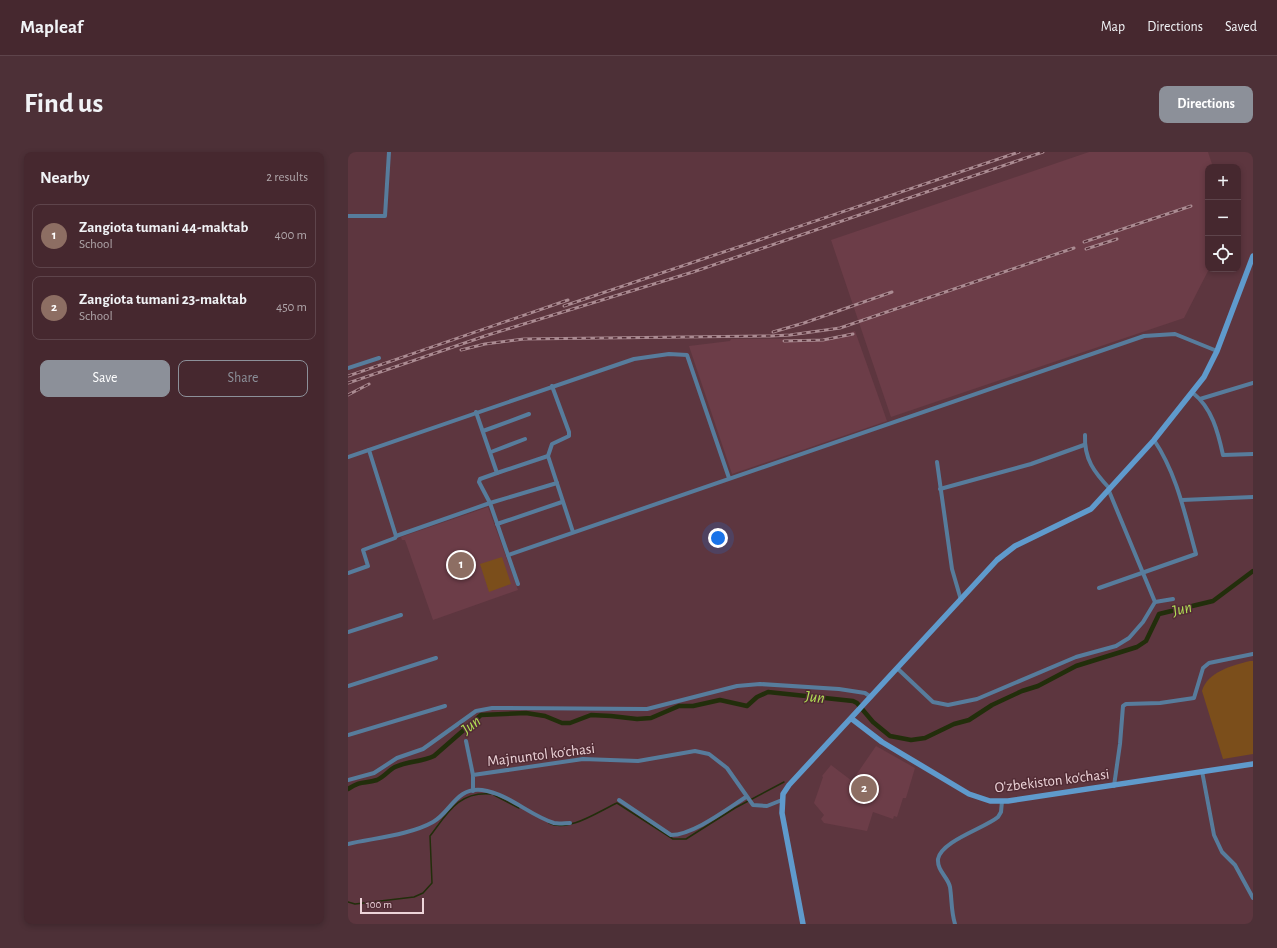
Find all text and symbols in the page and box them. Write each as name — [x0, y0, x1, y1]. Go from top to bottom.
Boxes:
text: Mapleaf — [20, 18, 83, 37]
text: Map — [1101, 20, 1125, 34]
text: Directions — [1147, 20, 1203, 34]
text: Saved — [1225, 20, 1257, 34]
button: Directions — [1159, 86, 1253, 123]
text: Find us — [24, 90, 103, 118]
map controls — [1205, 164, 1241, 272]
button: + — [1205, 164, 1241, 200]
text: Nearby — [40, 169, 90, 186]
text: 2 results — [266, 171, 308, 184]
button: − — [1205, 200, 1241, 236]
text: Zangiota tumani 44-maktab — [79, 220, 248, 235]
text: 1 — [52, 229, 56, 242]
text: 400 m — [274, 229, 307, 242]
button: locate — [1205, 236, 1241, 272]
text: School — [79, 238, 113, 251]
text: Zangiota tumani 23-maktab — [79, 292, 247, 307]
text: 2 — [51, 301, 57, 314]
text: 450 m — [276, 301, 307, 314]
text: School — [79, 310, 113, 323]
button: Save — [40, 360, 170, 397]
button: Share — [178, 360, 308, 397]
your location — [708, 528, 728, 548]
pin: 1 — [448, 550, 474, 580]
water label: Jun — [1170, 599, 1193, 619]
water label: Jun — [803, 688, 826, 706]
water label: Jun — [458, 713, 484, 738]
street label: Majnuntol ko‘chasi — [486, 741, 596, 769]
street label: O'zbekiston ko'chasi — [994, 767, 1110, 795]
pin: 2 — [851, 774, 877, 804]
scale bar — [360, 896, 424, 915]
text: 100 m — [366, 899, 392, 910]

